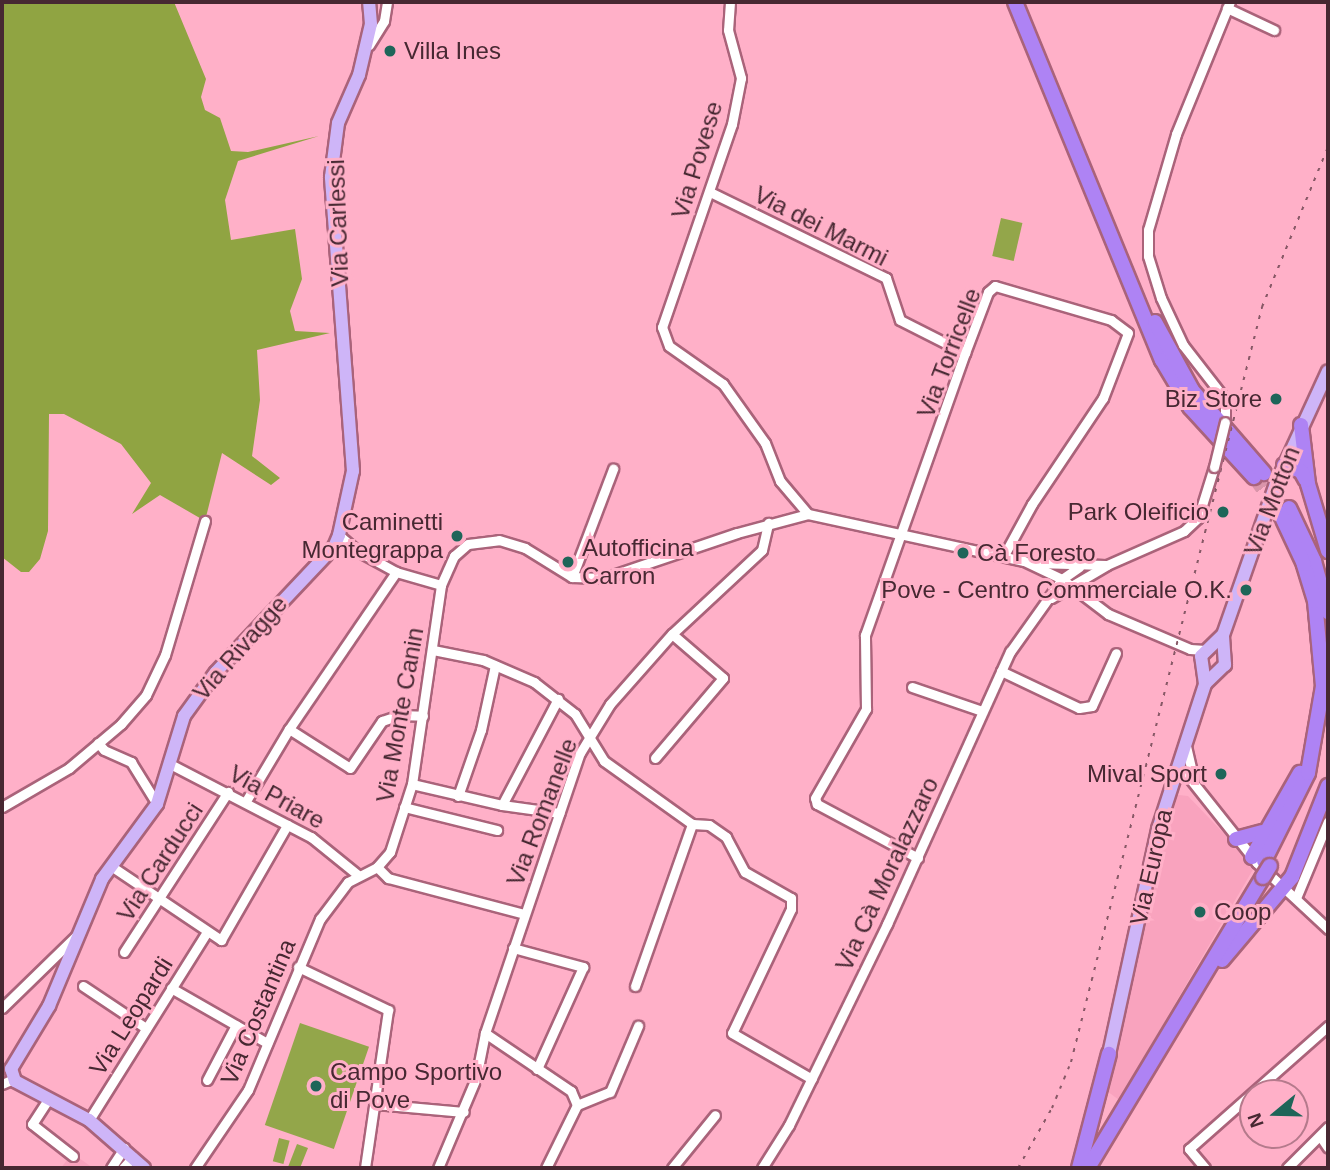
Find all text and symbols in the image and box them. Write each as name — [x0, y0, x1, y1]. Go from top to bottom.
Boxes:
place label: Villa Ines — [404, 37, 501, 65]
marker: Villa Ines — [382, 43, 398, 59]
street label: Via Povese — [666, 98, 728, 222]
street label: Via Carlessi — [321, 159, 355, 287]
street label: Via dei Marmi — [749, 180, 893, 272]
street label: Via Torricelle — [911, 284, 987, 422]
place label: Biz Store — [1165, 385, 1262, 413]
marker: Biz Store — [1268, 391, 1284, 407]
street label: Via Motton — [1238, 442, 1306, 560]
place label: Park Oleificio — [1068, 498, 1209, 526]
marker: Park Oleificio — [1215, 504, 1231, 520]
place label: Caminetti Montegrappa — [302, 508, 443, 564]
marker: Caminetti Montegrappa — [449, 528, 465, 544]
place label: Autofficina Carron — [582, 534, 694, 590]
place label: Cà Foresto — [977, 539, 1096, 567]
marker: Cà Foresto — [955, 545, 971, 561]
marker: Autofficina Carron — [560, 554, 576, 570]
place label: Pove - Centro Commerciale O.K. — [881, 576, 1232, 604]
marker: Pove - Centro Commerciale O.K. — [1238, 582, 1254, 598]
street label: Via Rivagge — [187, 590, 293, 706]
street label: Via Monte Canin — [370, 625, 430, 805]
street label: Via Romanelle — [501, 734, 583, 890]
street label: Via Priare — [224, 759, 330, 835]
place label: Mival Sport — [1087, 760, 1207, 788]
marker: Mival Sport — [1213, 766, 1229, 782]
street label: Via Cà Moralazzaro — [830, 773, 944, 975]
street label: Via Carducci — [111, 797, 209, 927]
street label: Via Europa — [1124, 806, 1178, 928]
place label: Coop — [1214, 898, 1271, 926]
marker: Coop — [1192, 904, 1208, 920]
street label: Via Costantina — [214, 935, 302, 1089]
street label: Via Leopardi — [83, 951, 179, 1081]
place label: Campo Sportivo di Pove — [330, 1058, 502, 1114]
marker: Campo Sportivo di Pove — [308, 1078, 324, 1094]
north arrow — [1239, 1079, 1309, 1149]
text: N — [1243, 1110, 1268, 1130]

